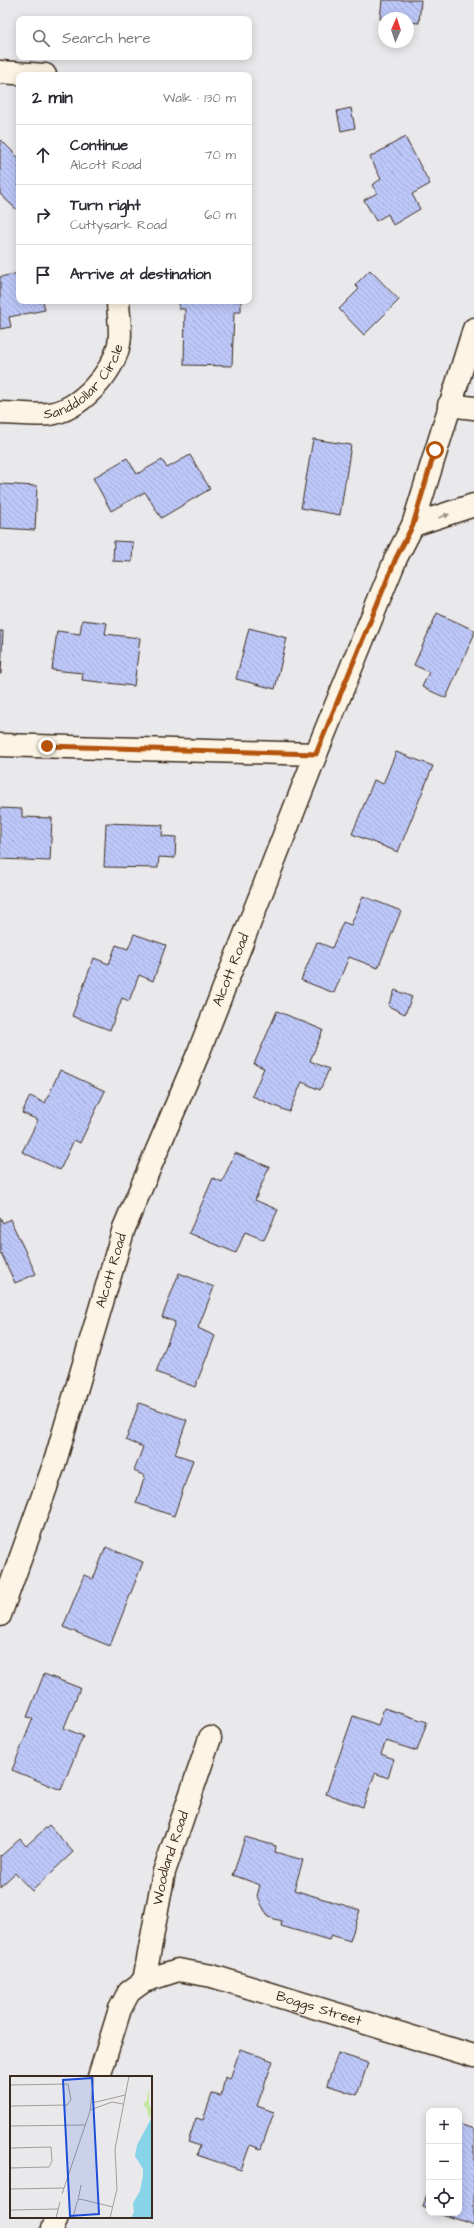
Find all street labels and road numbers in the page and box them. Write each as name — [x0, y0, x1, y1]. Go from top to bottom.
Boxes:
street label: Sanddollar Circle — [42, 341, 129, 425]
street label: Alcott Road — [208, 930, 254, 1009]
street label: Alcott Road — [91, 1231, 132, 1310]
street label: Woodland Road — [148, 1808, 194, 1907]
street label: Boggs Street — [274, 1986, 364, 2031]

